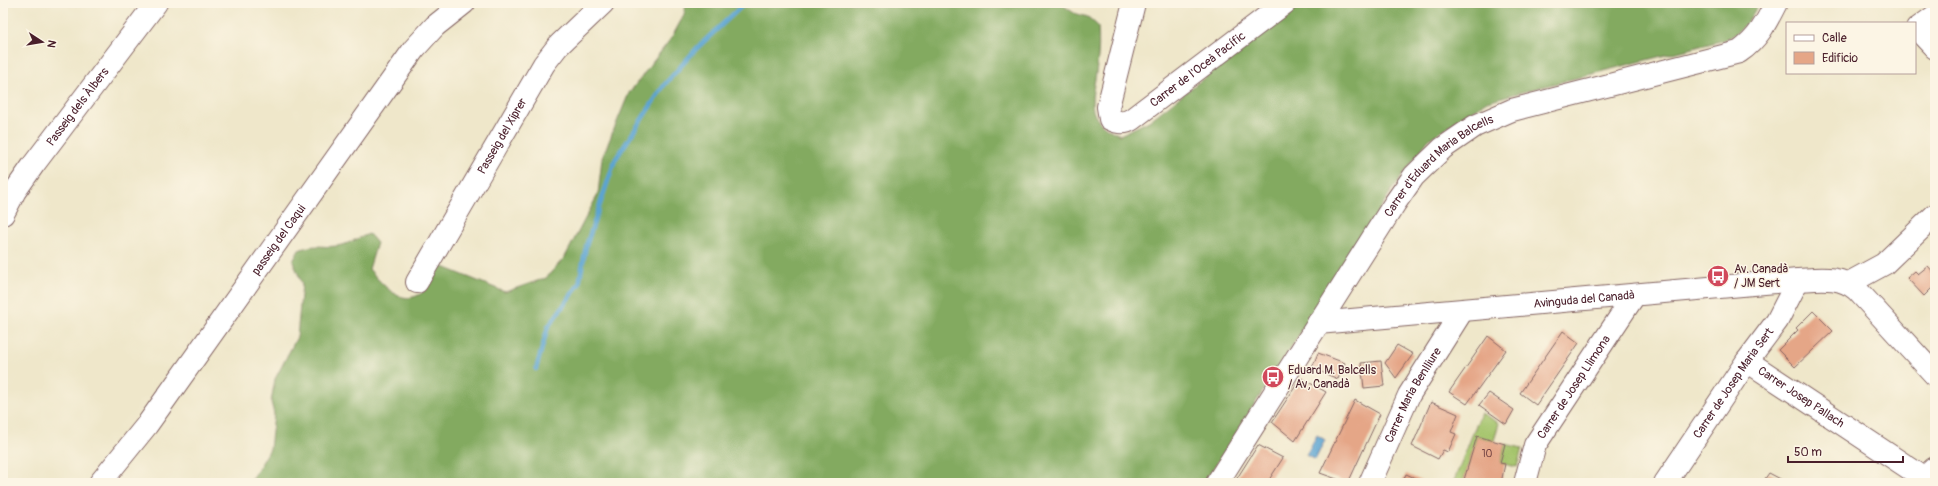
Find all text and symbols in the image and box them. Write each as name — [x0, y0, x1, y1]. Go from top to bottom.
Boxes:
north arrow — [22, 22, 62, 62]
legend — [1786, 22, 1916, 74]
street label: Carrer de l'Oceà Pacífic — [1147, 29, 1249, 111]
text: Calle — [1822, 31, 1847, 46]
text: N — [44, 39, 58, 50]
text: Edificio — [1822, 51, 1858, 66]
street label: Passeig dels Àlbers — [43, 64, 113, 149]
street label: Passeig del Xiprer — [474, 95, 531, 177]
street label: Carrer d'Eduard Maria Balcells — [1381, 112, 1496, 220]
street label: passeig del Caqui — [249, 202, 309, 278]
place label: Av. Canadà / JM Sert — [1734, 262, 1789, 291]
bus stop icon: Av. Canadà / JM Sert — [1705, 263, 1731, 289]
street label: Avinguda del Canadà — [1533, 288, 1636, 312]
street label: Carrer de Josep Maria Sert — [1690, 325, 1777, 442]
street label: Carrer de Josep Llimona — [1534, 332, 1614, 442]
street label: Carrer Maria Benlliure — [1382, 345, 1445, 445]
place label: Eduard M. Balcells / Av, Canadà — [1288, 363, 1377, 392]
street label: Carrer Josep Pallach — [1755, 363, 1847, 431]
bus stop icon: Eduard M. Balcells / Av, Canadà — [1260, 364, 1286, 390]
scale bar — [1788, 438, 1903, 464]
text: 50 m — [1794, 445, 1822, 460]
house number: 10 — [1482, 448, 1493, 460]

